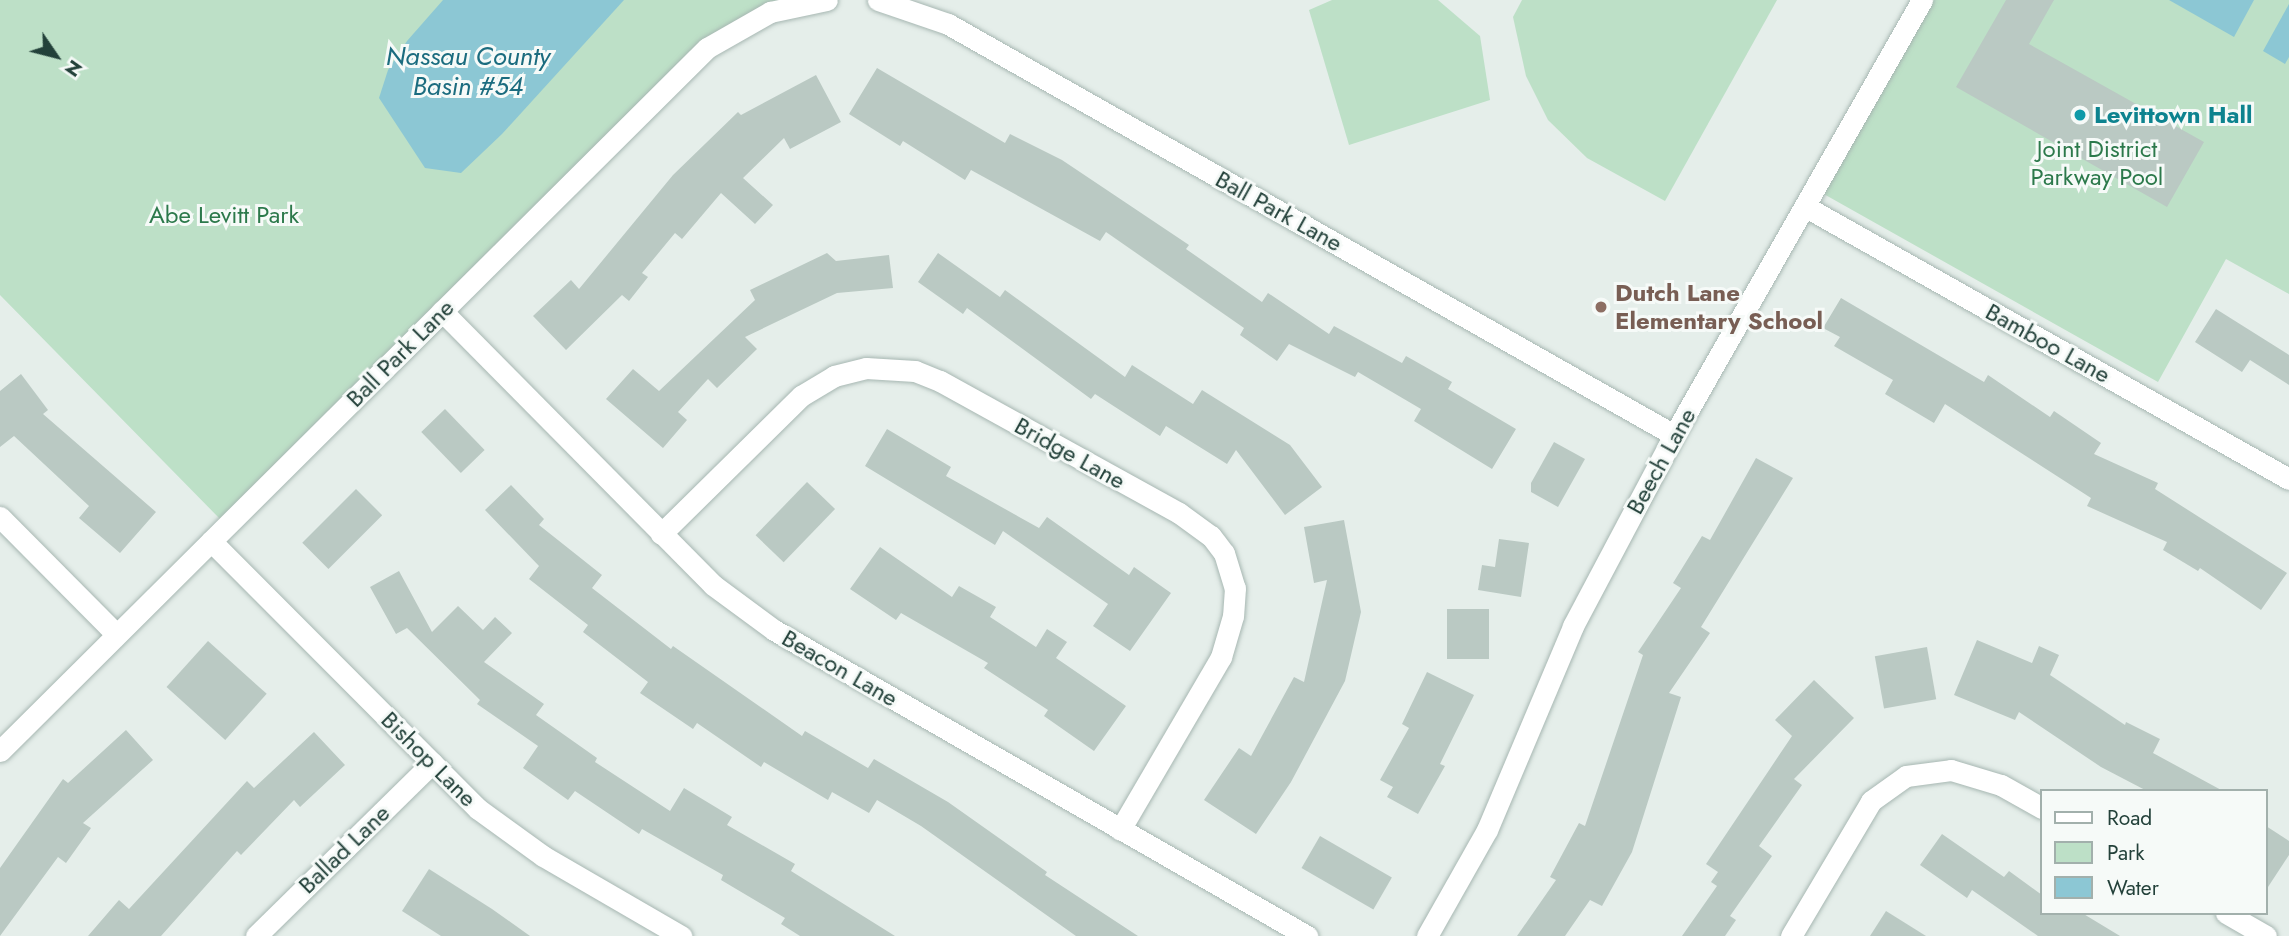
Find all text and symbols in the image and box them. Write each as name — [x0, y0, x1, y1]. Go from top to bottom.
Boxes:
north arrow — [21, 21, 91, 91]
water label: Nassau County Basin #54 — [386, 41, 550, 102]
text: N — [58, 54, 89, 82]
place label: Levittown Hall — [2094, 101, 2252, 129]
marker: Levittown Hall — [2072, 107, 2088, 123]
park label: Joint District Parkway Pool — [2031, 135, 2163, 191]
street label: Ball Park Lane — [1211, 164, 1347, 258]
park label: Abe Levitt Park — [149, 201, 299, 229]
place label: Dutch Lane Elementary School — [1615, 279, 1823, 335]
street label: Ball Park Lane — [340, 293, 460, 413]
street label: Bamboo Lane — [1981, 297, 2115, 389]
marker: Dutch Lane Elementary School — [1593, 299, 1609, 315]
street label: Beech Lane — [1620, 403, 1702, 519]
street label: Bridge Lane — [1010, 411, 1130, 495]
street label: Beacon Lane — [777, 623, 903, 713]
street label: Bishop Lane — [375, 705, 483, 813]
legend — [2040, 789, 2268, 915]
street label: Ballad Lane — [292, 798, 396, 900]
text: Road — [2107, 803, 2152, 833]
text: Park — [2107, 838, 2144, 868]
text: Water — [2107, 873, 2159, 903]

